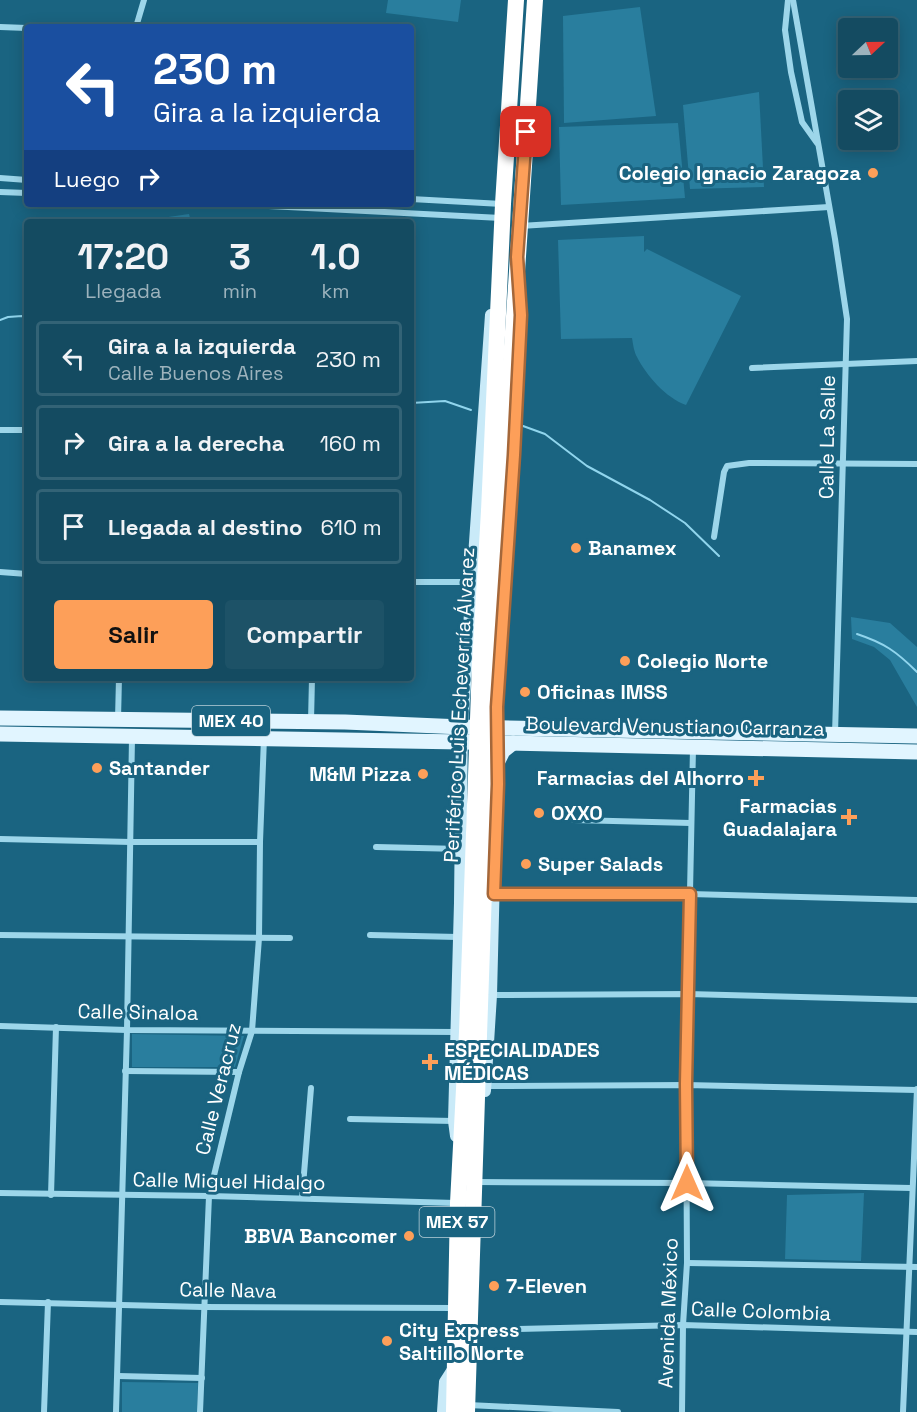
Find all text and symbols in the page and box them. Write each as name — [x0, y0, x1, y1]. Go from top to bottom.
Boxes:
north arrow — [838, 18, 898, 78]
map controls — [838, 18, 898, 150]
text: 230 m — [153, 43, 277, 96]
icon: left — [54, 48, 132, 126]
button: layers — [838, 90, 898, 150]
text: Gira a la izquierda — [153, 95, 380, 130]
pin — [500, 106, 551, 157]
icon: arrive — [509, 115, 542, 148]
place label: Colegio Ignacio Zaragoza — [619, 160, 861, 186]
icon: right — [132, 162, 165, 195]
text: Luego — [54, 165, 120, 193]
marker: Colegio Ignacio Zaragoza — [866, 166, 880, 180]
text: 17:20 — [78, 234, 169, 280]
text: 3 — [229, 234, 251, 280]
text: 1.0 — [311, 234, 360, 280]
text: Llegada — [85, 278, 161, 304]
text: min — [223, 278, 257, 304]
text: km — [322, 278, 350, 304]
text: Gira a la izquierda — [108, 332, 296, 360]
icon: left — [57, 342, 90, 375]
text: 230 m — [316, 345, 381, 373]
text: Calle Buenos Aires — [108, 360, 284, 386]
street label: Calle La Salle — [813, 375, 841, 499]
icon: right — [57, 426, 90, 459]
text: Gira a la derecha — [108, 429, 285, 457]
text: 160 m — [320, 429, 381, 457]
icon: arrive — [57, 510, 90, 543]
text: Llegada al destino — [108, 513, 302, 541]
text: 610 m — [320, 513, 382, 541]
place label: Banamex — [588, 535, 677, 561]
marker: Banamex — [569, 541, 583, 555]
street label: Periférico Luis Echeverría Álvarez — [438, 547, 480, 863]
button: Salir — [54, 600, 213, 669]
button: Compartir — [225, 600, 384, 669]
place label: Colegio Norte — [637, 648, 768, 674]
marker: Colegio Norte — [618, 654, 632, 668]
place label: Oficinas IMSS — [537, 679, 668, 705]
marker: Oficinas IMSS — [518, 685, 532, 699]
road number: MEX 40 — [192, 706, 270, 736]
street label: Boulevard Venustiano Carranza — [525, 710, 825, 742]
place label: Santander — [109, 755, 210, 781]
marker: Santander — [90, 761, 104, 775]
place label: M&M Pizza — [309, 761, 411, 787]
place label: Farmacias del Alhorro — [537, 765, 744, 791]
marker: M&M Pizza — [416, 767, 430, 781]
marker: Farmacias del Alhorro — [749, 771, 763, 785]
place label: Farmacias Guadalajara — [723, 793, 837, 842]
place label: OXXO — [551, 800, 603, 826]
marker: OXXO — [532, 806, 546, 820]
marker: Farmacias Guadalajara — [842, 810, 856, 824]
place label: Super Salads — [538, 851, 663, 877]
marker: Super Salads — [519, 857, 533, 871]
street label: Calle Sinaloa — [77, 998, 199, 1026]
street label: Calle Veracruz — [189, 1020, 247, 1158]
place label: ESPECIALIDADES MÉDICAS — [444, 1037, 600, 1086]
marker: ESPECIALIDADES MÉDICAS — [421, 1053, 439, 1071]
position arrow — [655, 1151, 719, 1215]
street label: Calle Miguel Hidalgo — [132, 1166, 326, 1196]
road number: MEX 57 — [420, 1207, 494, 1237]
place label: BBVA Bancomer — [244, 1223, 397, 1249]
marker: BBVA Bancomer — [402, 1229, 416, 1243]
street label: Avenida México — [652, 1237, 684, 1389]
place label: 7-Eleven — [506, 1273, 587, 1299]
street label: Calle Nava — [179, 1276, 277, 1304]
marker: 7-Eleven — [487, 1279, 501, 1293]
street label: Calle Colombia — [691, 1296, 831, 1326]
place label: City Express Saltillo Norte — [399, 1317, 524, 1366]
marker: City Express Saltillo Norte — [380, 1334, 394, 1348]

